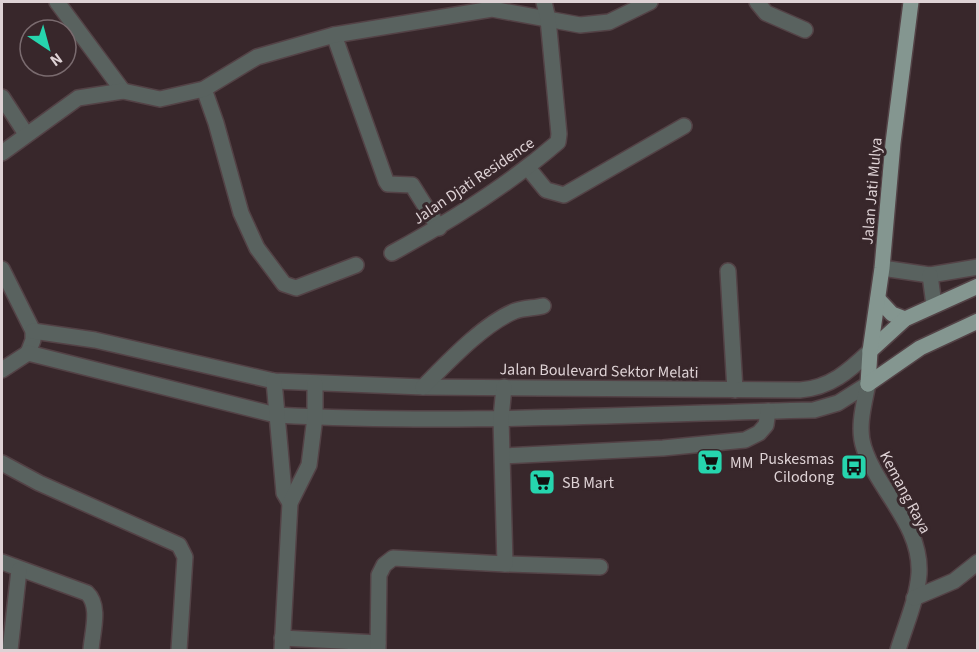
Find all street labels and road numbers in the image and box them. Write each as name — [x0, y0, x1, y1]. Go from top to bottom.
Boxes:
street label: Jalan Djati Residence — [409, 132, 539, 230]
street label: Jalan Jati Mulya — [856, 137, 888, 246]
street label: Jalan Boulevard Sektor Melati — [499, 358, 699, 384]
street label: Kemang Raya — [874, 447, 936, 538]

